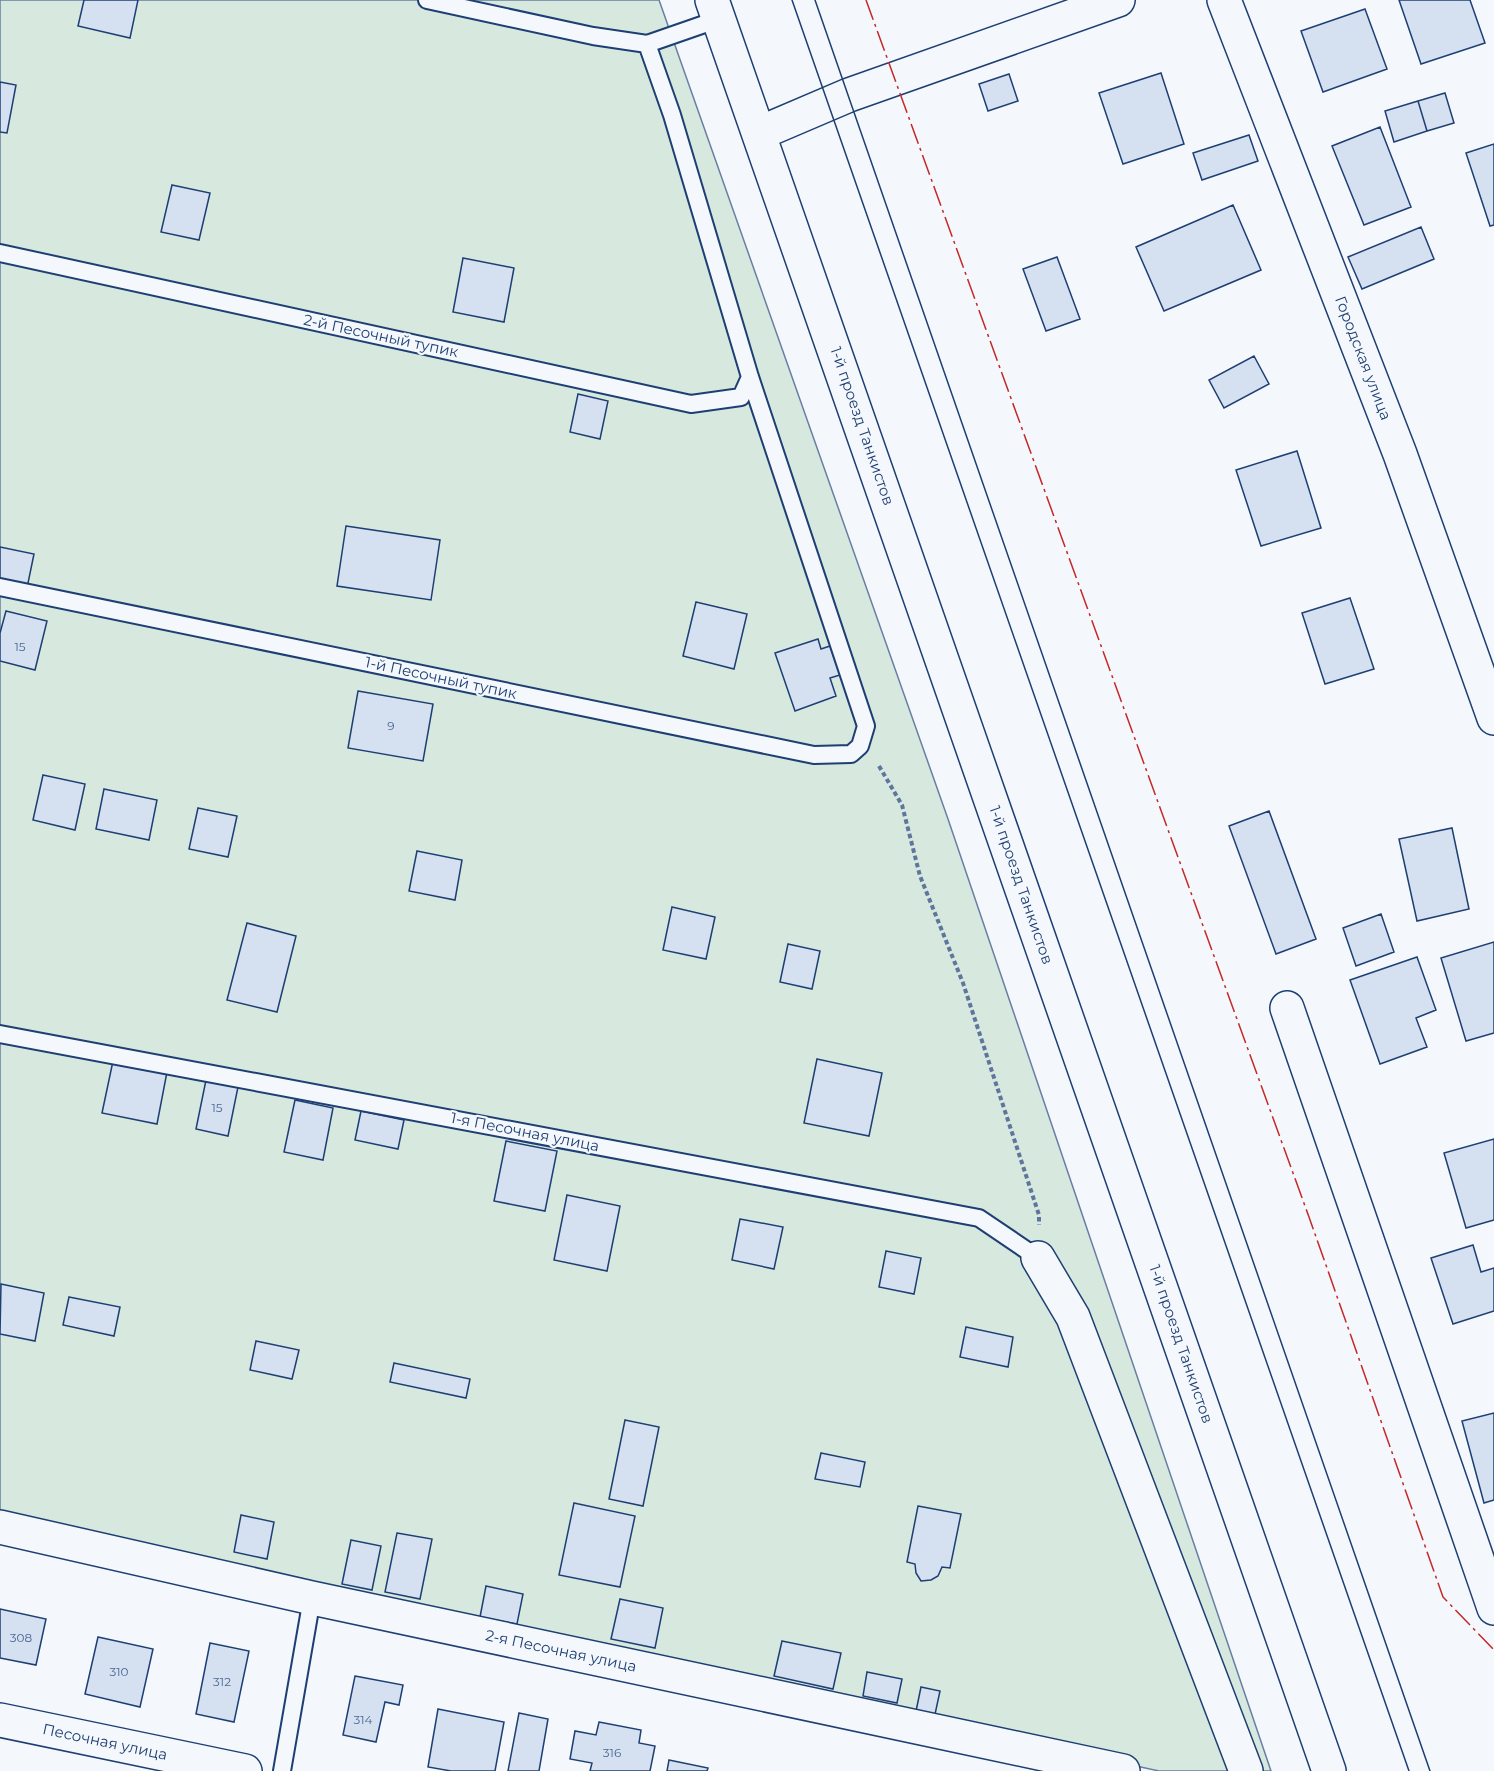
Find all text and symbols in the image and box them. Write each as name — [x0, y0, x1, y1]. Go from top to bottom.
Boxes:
street label: Городская улица — [1331, 293, 1396, 423]
street label: 2-й Песочный тупик — [302, 310, 460, 361]
street label: 1-й проезд Танкистов — [826, 344, 899, 508]
house number: 15 — [14, 639, 26, 654]
street label: 1-й Песочный тупик — [363, 652, 519, 703]
house number: 9 — [387, 718, 395, 733]
street label: 1-й проезд Танкистов — [985, 803, 1058, 967]
house number: 15 — [211, 1100, 223, 1115]
street label: 1-я Песочная улица — [449, 1108, 601, 1155]
street label: 1-й проезд Танкистов — [1145, 1262, 1218, 1426]
street label: 2-я Песочная улица — [484, 1625, 638, 1676]
house number: 308 — [10, 1630, 33, 1645]
house number: 310 — [109, 1664, 129, 1679]
house number: 312 — [213, 1674, 231, 1689]
house number: 314 — [353, 1712, 373, 1727]
street label: Песочная улица — [41, 1719, 169, 1764]
house number: 316 — [603, 1745, 621, 1760]

